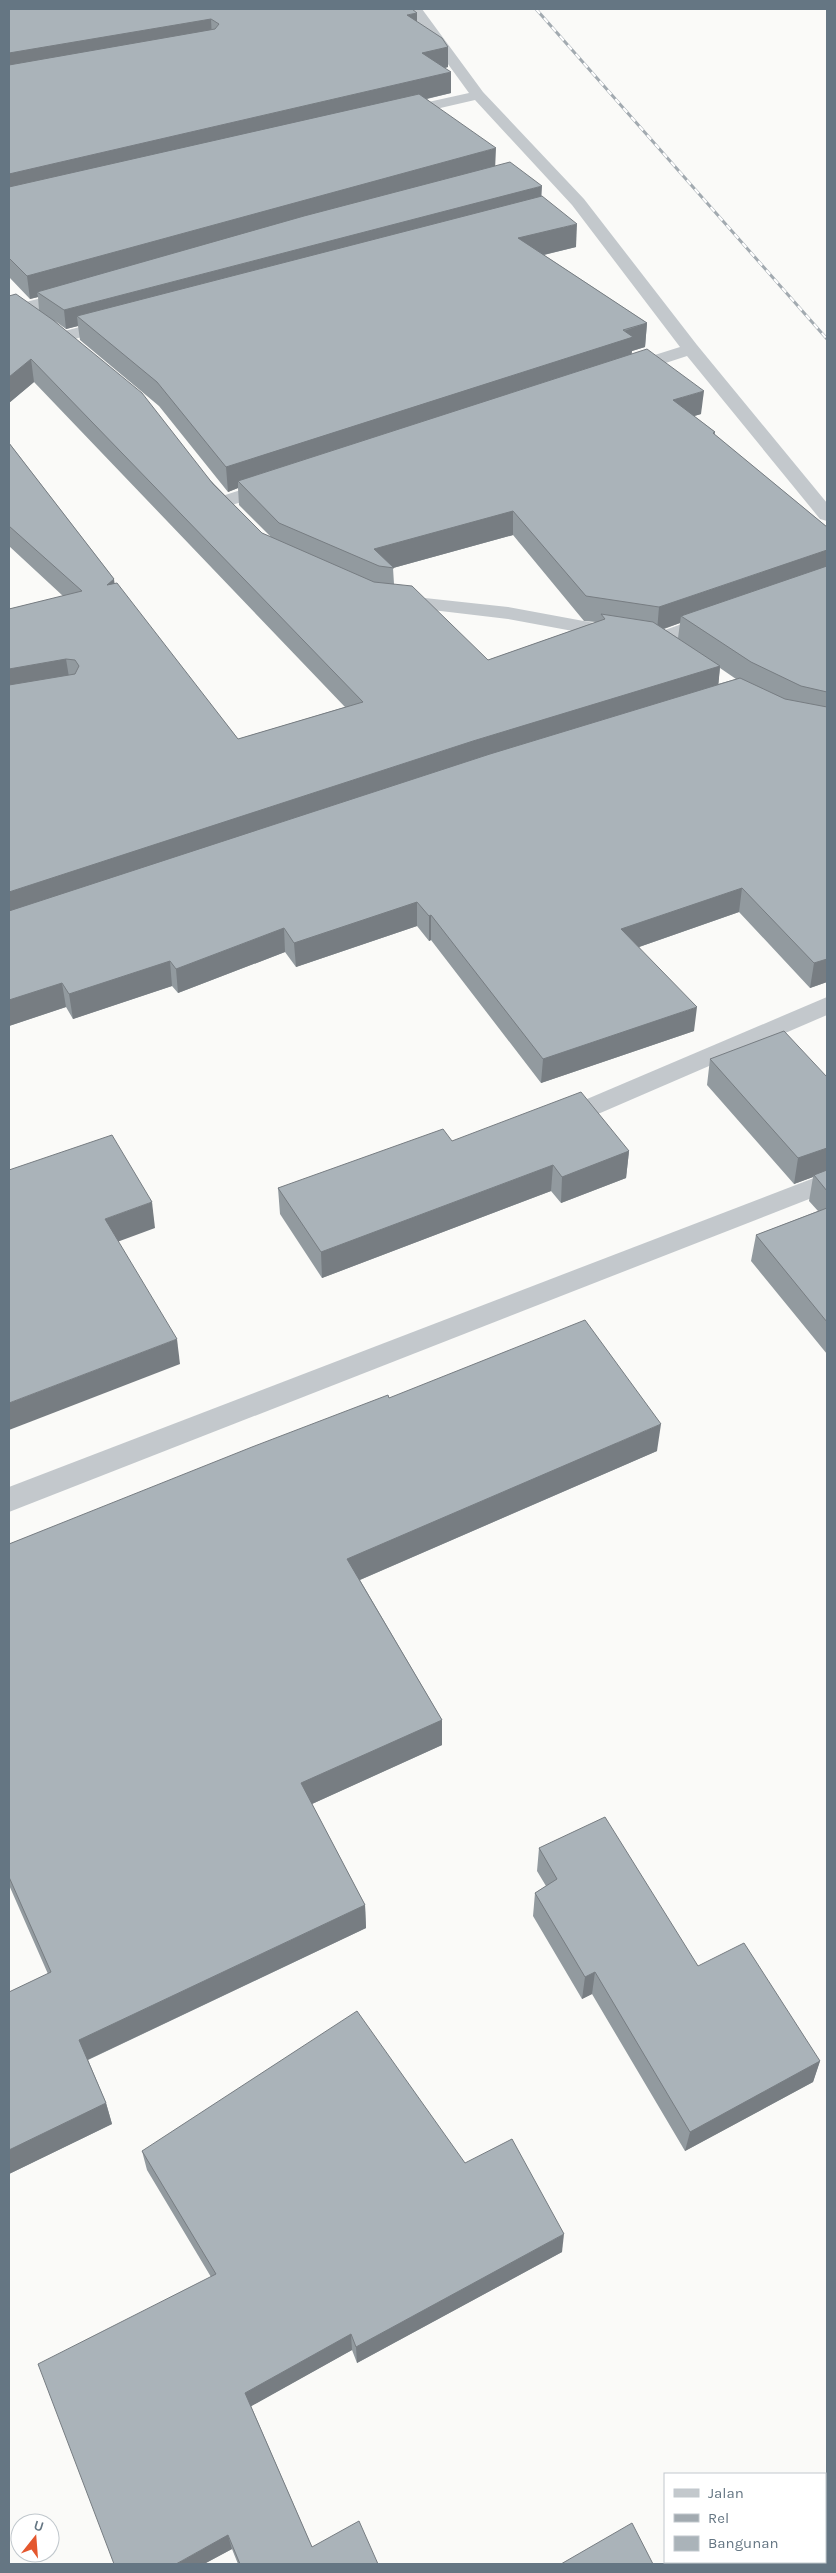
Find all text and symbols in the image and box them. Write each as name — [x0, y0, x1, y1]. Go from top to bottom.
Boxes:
legend — [664, 2473, 826, 2563]
text: Jalan — [708, 2484, 744, 2502]
text: Rel — [708, 2509, 729, 2527]
north arrow — [10, 2513, 60, 2563]
text: U — [32, 2517, 46, 2536]
text: Bangunan — [708, 2534, 779, 2552]

